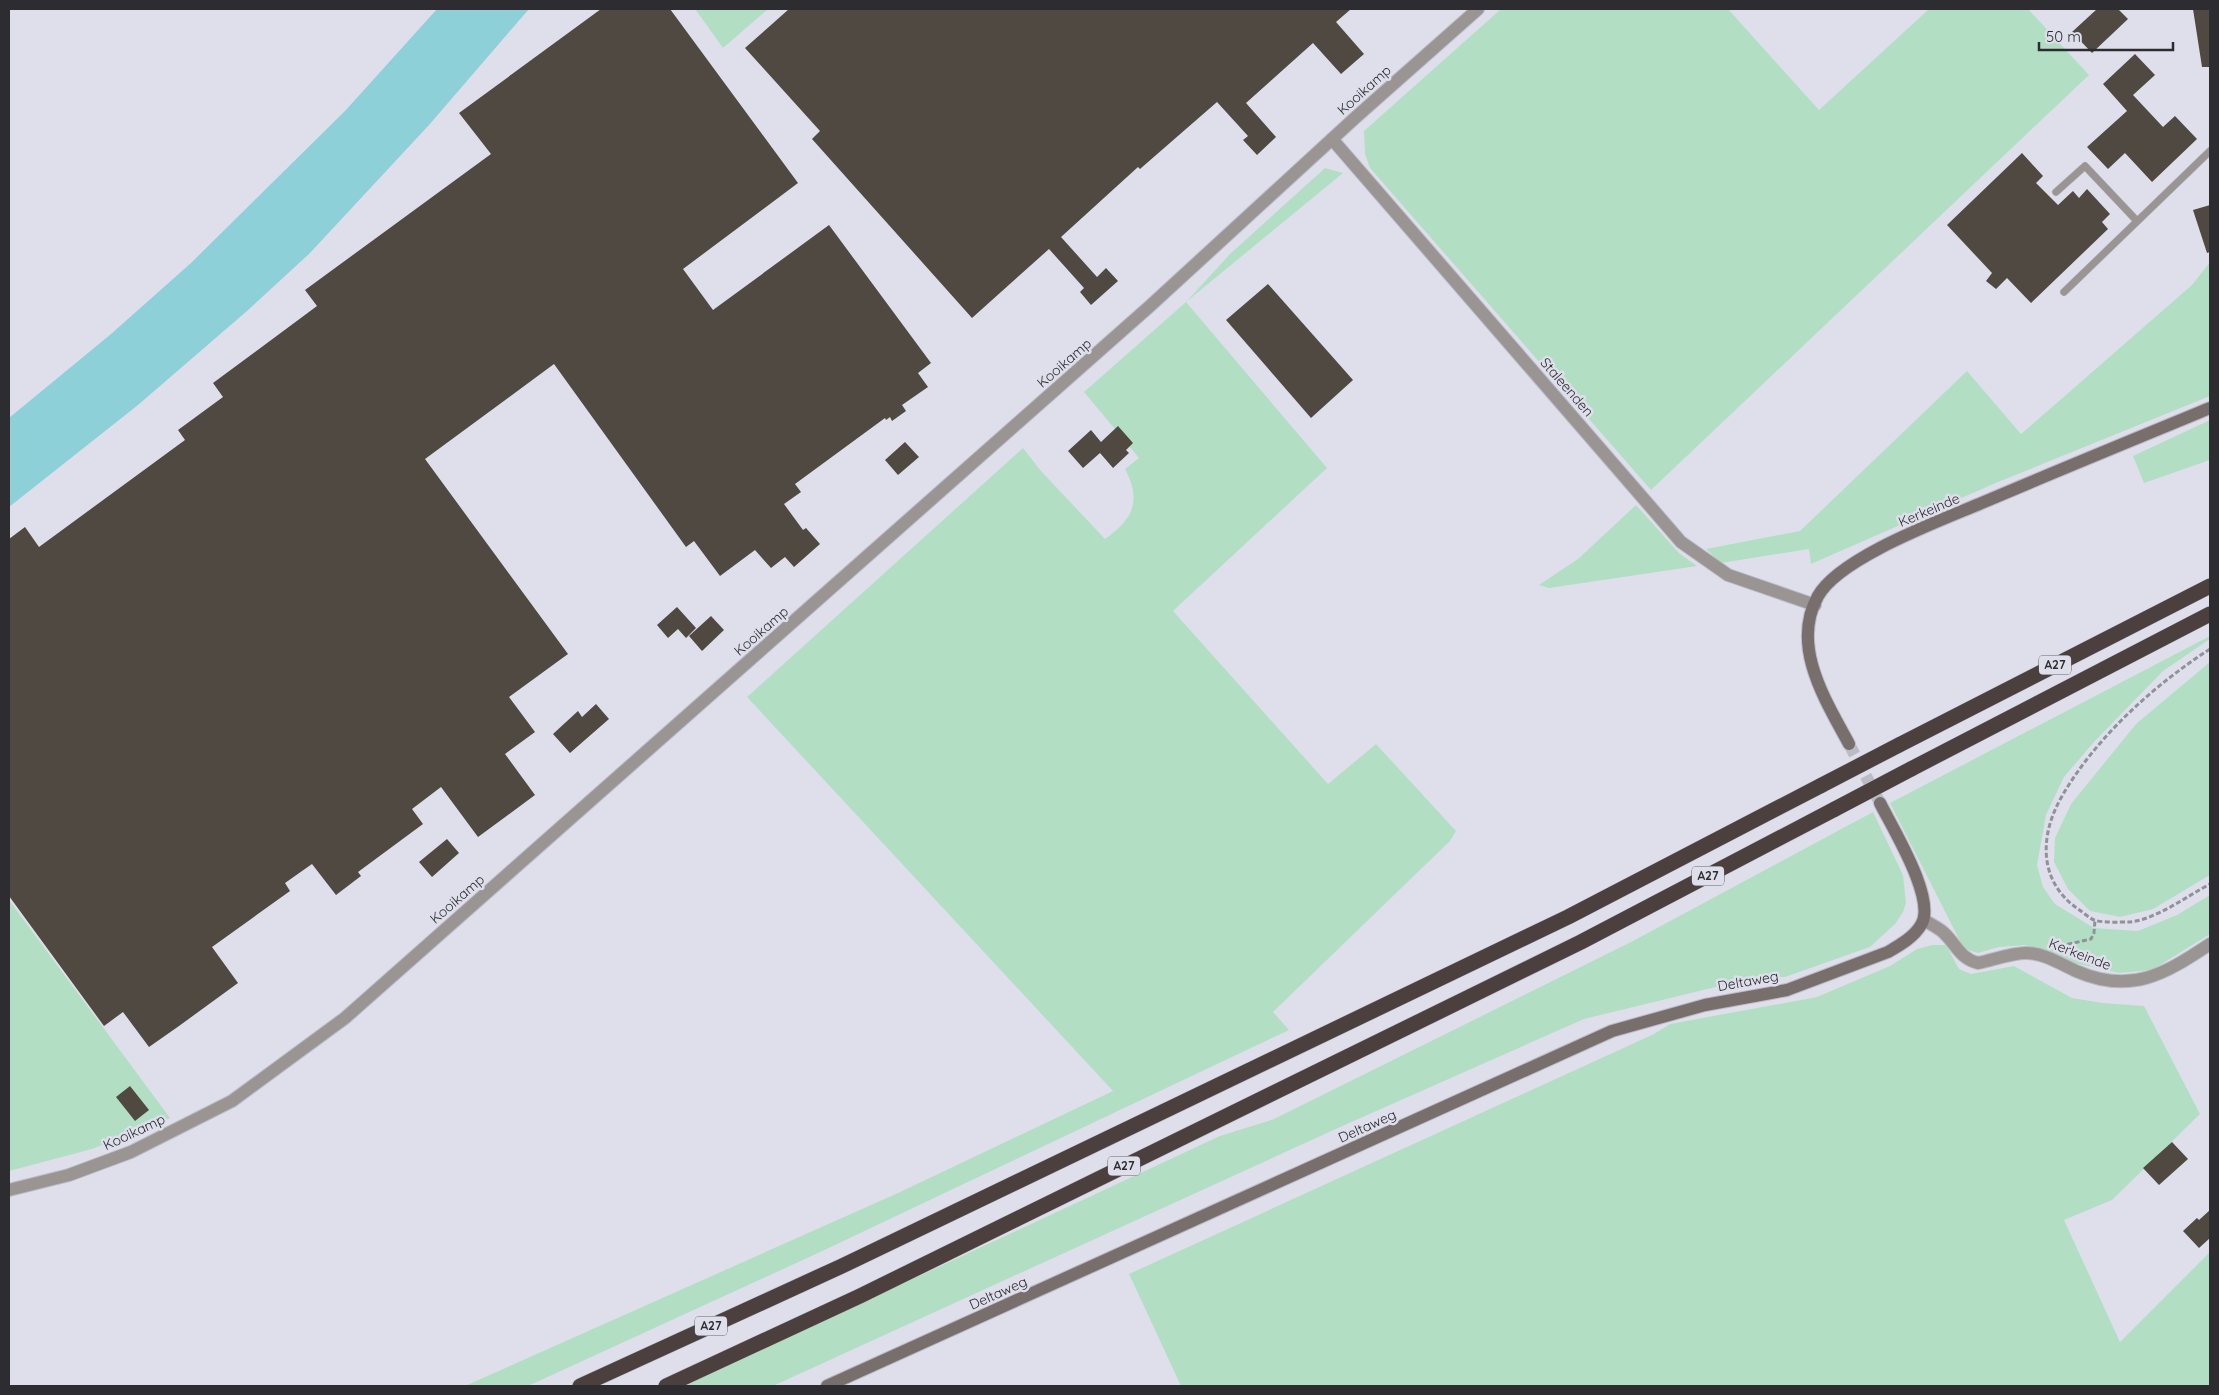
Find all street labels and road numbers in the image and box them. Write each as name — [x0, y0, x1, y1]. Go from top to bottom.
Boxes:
street label: Kooikamp — [1333, 61, 1395, 119]
street label: Kooikamp — [1033, 334, 1095, 392]
street label: Staleenden — [1536, 354, 1598, 420]
street label: Kerkeinde — [1896, 489, 1963, 531]
street label: Kooikamp — [730, 602, 792, 660]
road number: A27 — [2039, 656, 2071, 674]
road number: A27 — [1692, 866, 1724, 886]
street label: Kooikamp — [426, 870, 488, 928]
street label: Kerkeinde — [2046, 934, 2114, 974]
street label: Deltaweg — [1716, 967, 1780, 995]
street label: Deltaweg — [1335, 1105, 1399, 1147]
street label: Kooikamp — [100, 1110, 168, 1154]
road number: A27 — [1108, 1156, 1140, 1176]
street label: Deltaweg — [966, 1272, 1030, 1314]
road number: A27 — [695, 1316, 727, 1335]

